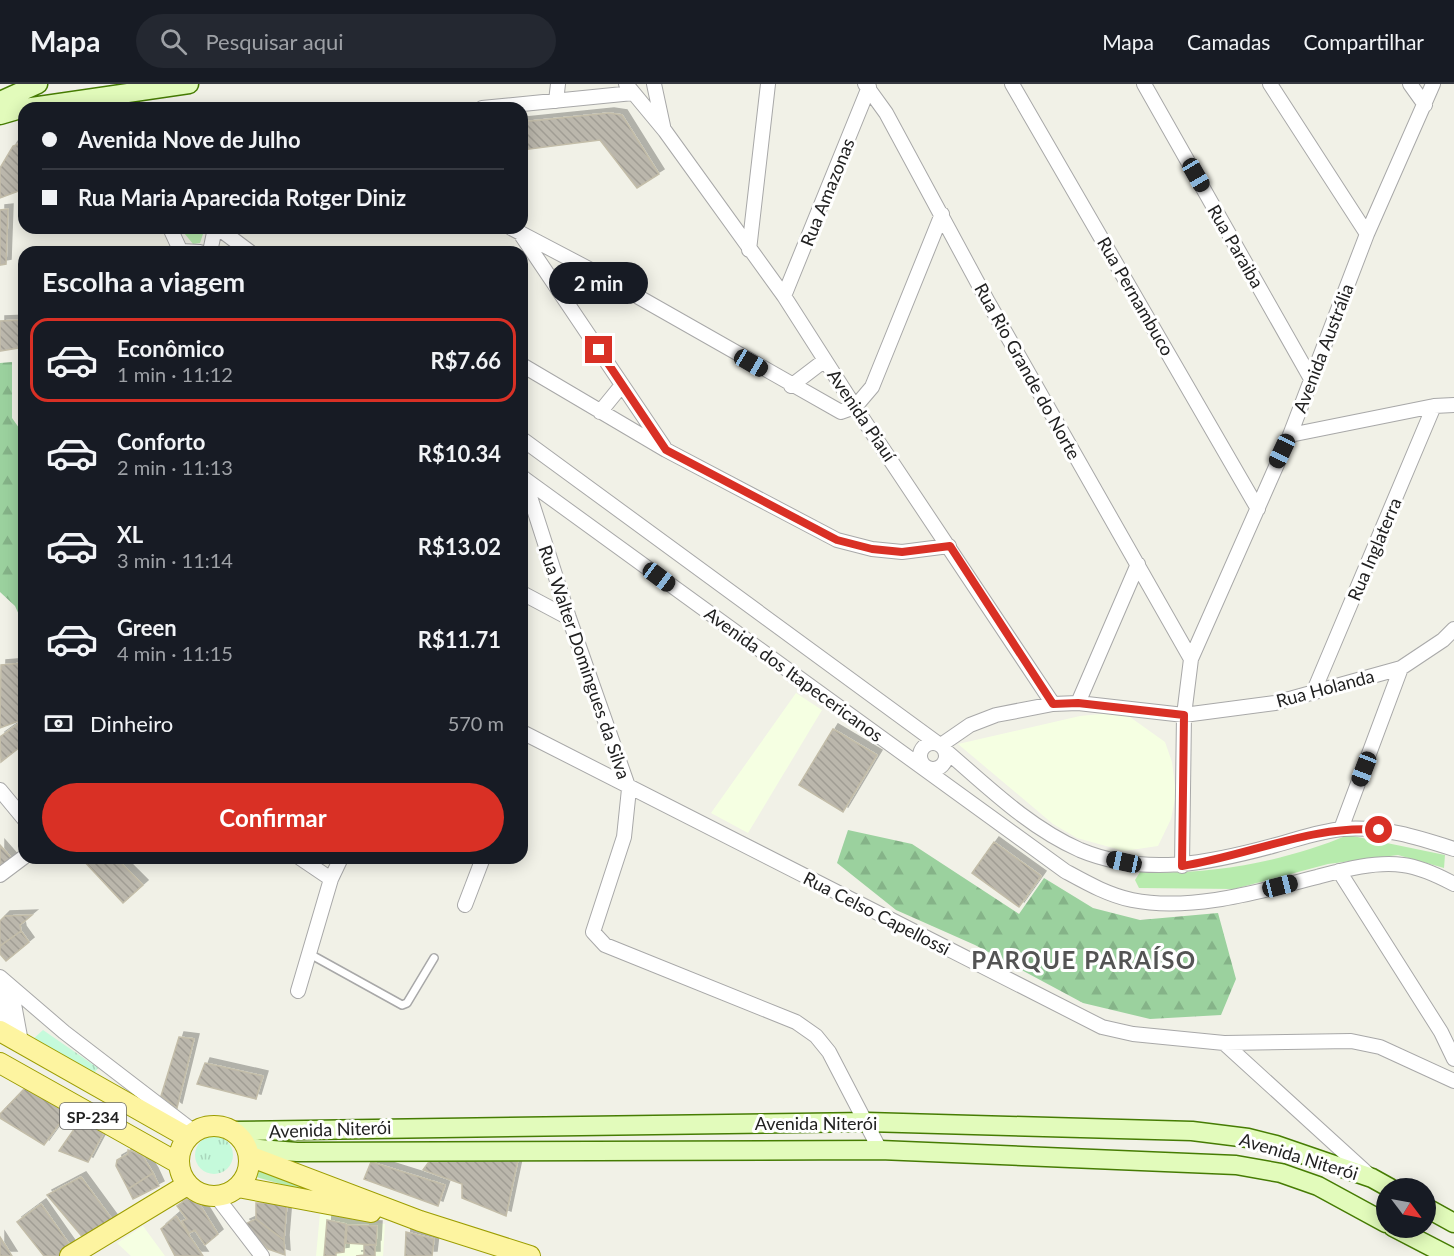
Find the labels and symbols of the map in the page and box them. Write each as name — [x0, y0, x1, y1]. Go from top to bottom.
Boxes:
street label: Rua Amazonas — [795, 134, 859, 249]
car — [1179, 155, 1213, 195]
street label: Rua Paraiba — [1203, 200, 1269, 292]
street label: Rua Pernambuco — [1093, 233, 1179, 359]
callout: 2 min — [550, 263, 648, 305]
street label: Rua Rio Grande do Norte — [970, 279, 1086, 463]
street label: Avenida Austrália — [1288, 280, 1358, 416]
route end — [585, 336, 612, 363]
car — [731, 346, 771, 380]
street label: Avenida Piauí — [823, 365, 901, 466]
car — [1266, 431, 1298, 471]
street label: Rua Inglaterra — [1342, 494, 1406, 604]
street label: Rua Walter Domingues da Silva — [535, 542, 635, 782]
car — [639, 559, 679, 595]
street label: Avenida dos Itapecericanos — [701, 602, 888, 746]
street label: Rua Holanda — [1274, 664, 1376, 712]
car — [1349, 749, 1379, 789]
route start — [1365, 816, 1392, 843]
car — [1105, 849, 1143, 875]
street label: Rua Celso Capellossi — [800, 866, 954, 960]
car — [1260, 873, 1300, 899]
district label: PARQUE PARAÍSO — [971, 945, 1197, 974]
road number: SP-234 — [60, 1103, 126, 1129]
street label: Avenida Niterói — [755, 1112, 877, 1134]
street label: Avenida Niterói — [268, 1116, 392, 1142]
street label: Avenida Niterói — [1237, 1128, 1361, 1184]
north arrow — [1376, 1178, 1436, 1238]

